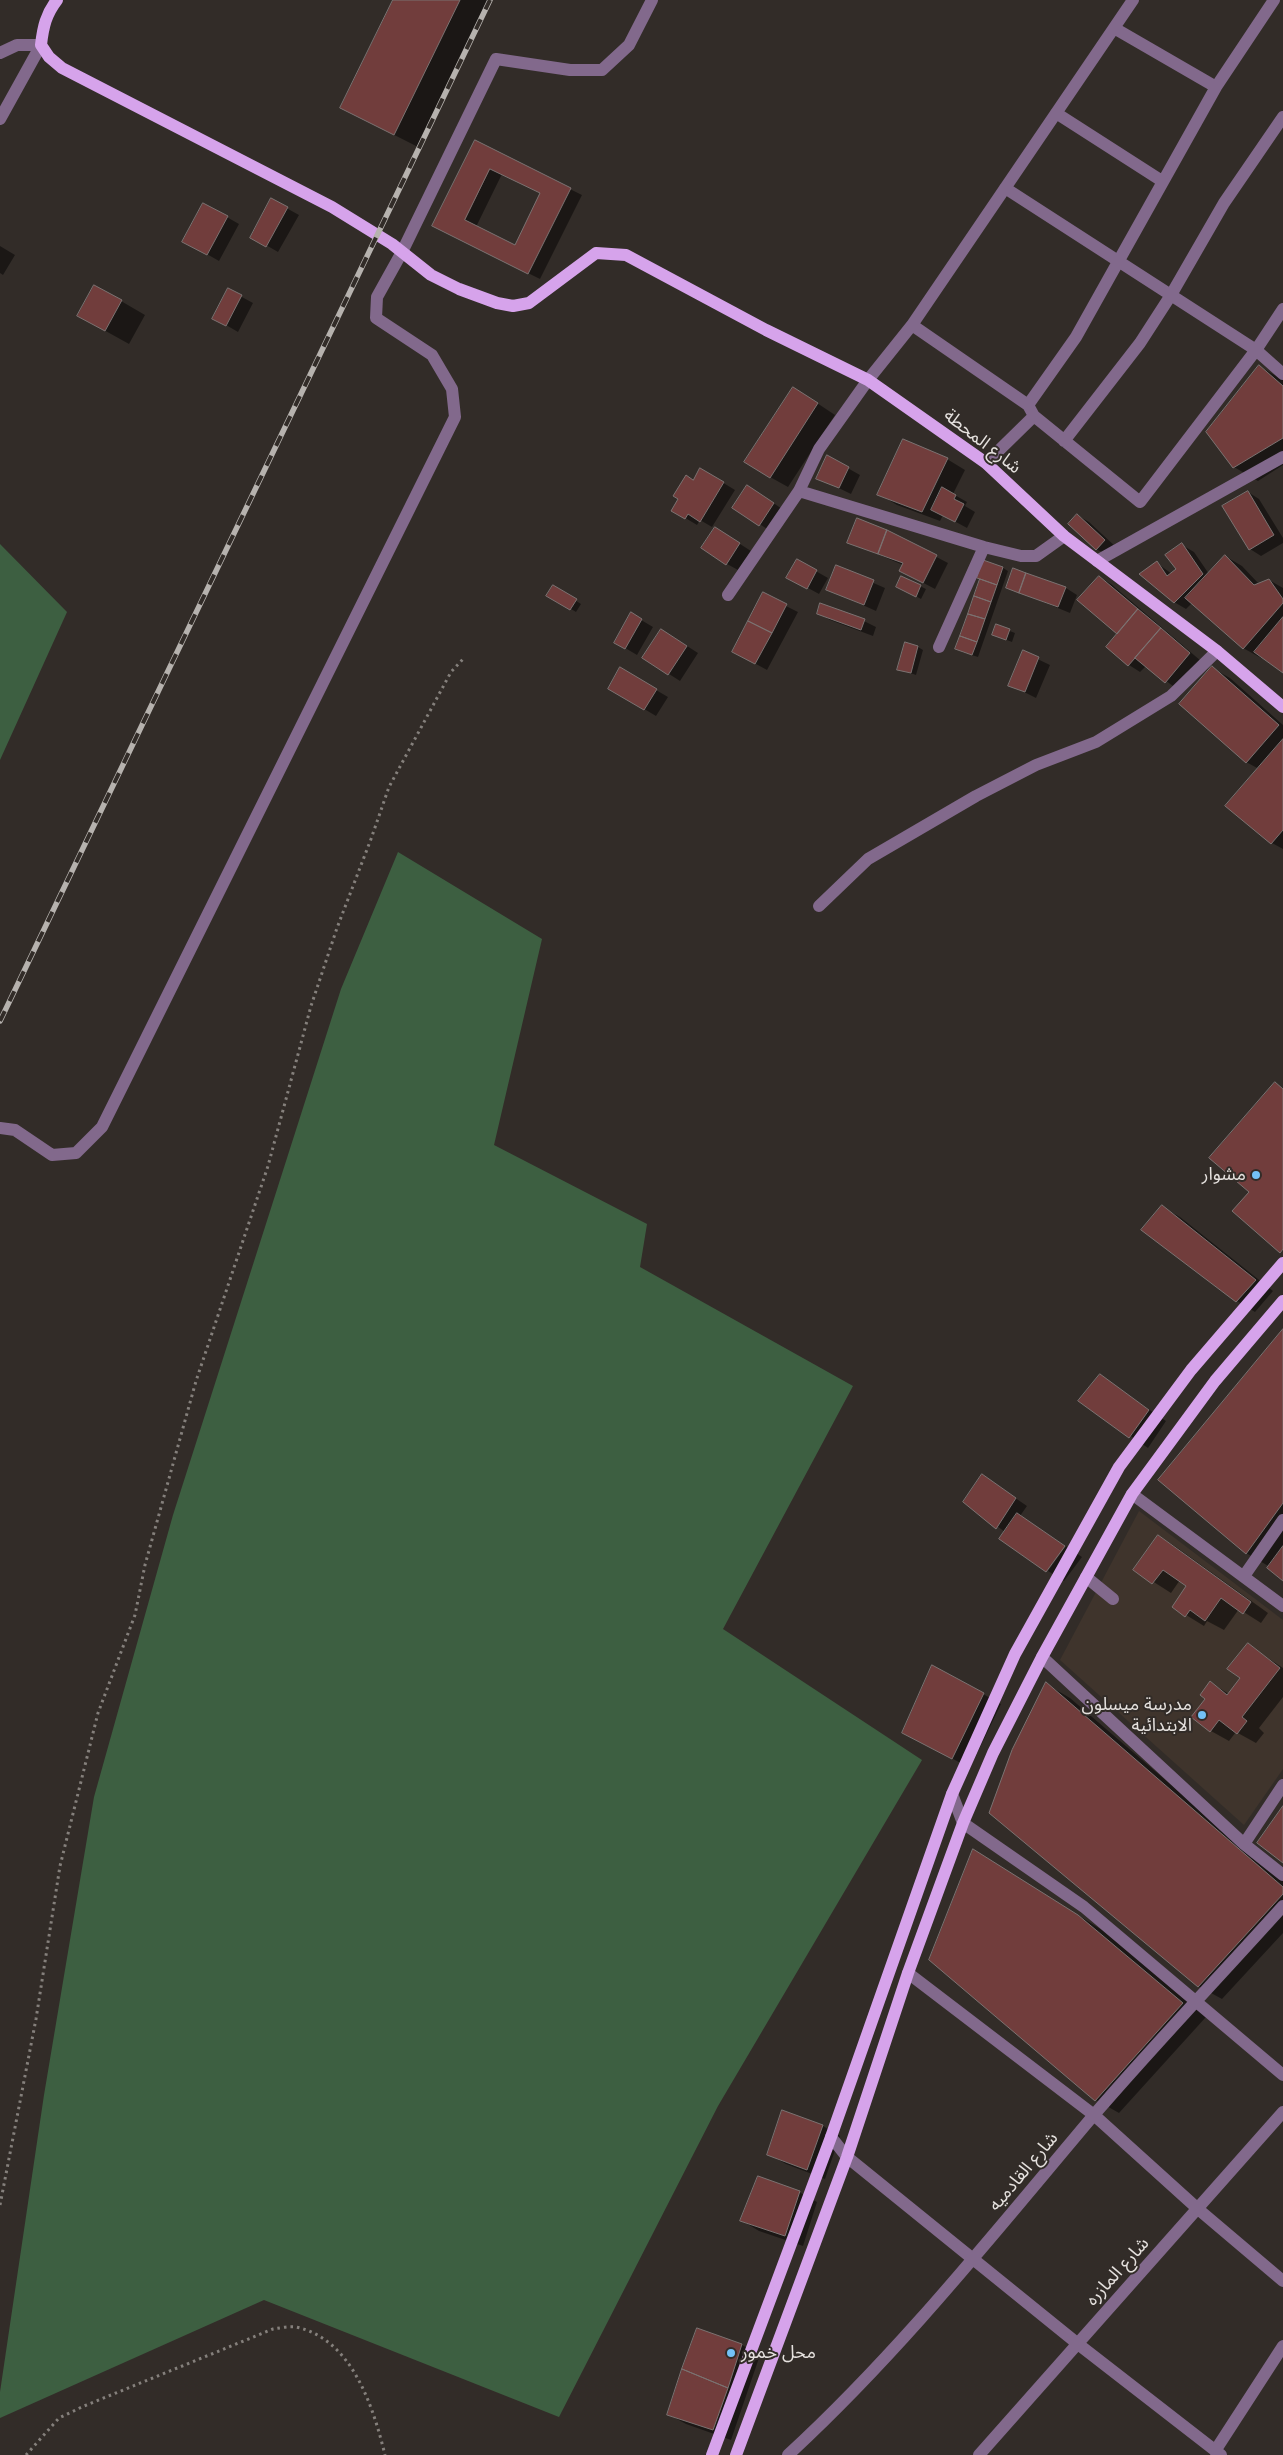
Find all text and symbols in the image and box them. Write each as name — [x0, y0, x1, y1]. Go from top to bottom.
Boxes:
street label: شارع المحطة — [939, 405, 1025, 479]
place label: مشوار — [1202, 1164, 1246, 1186]
marker: مشوار — [1250, 1169, 1262, 1181]
place label: مدرسة ميسلون الابتدائية — [1082, 1694, 1192, 1736]
marker: مدرسة ميسلون الابتدائية — [1196, 1709, 1208, 1721]
street label: شارع القادميه — [985, 2128, 1063, 2216]
street label: شارع المازره — [1082, 2233, 1154, 2311]
place label: محل خمور — [741, 2342, 816, 2364]
marker: محل خمور — [725, 2347, 737, 2359]

